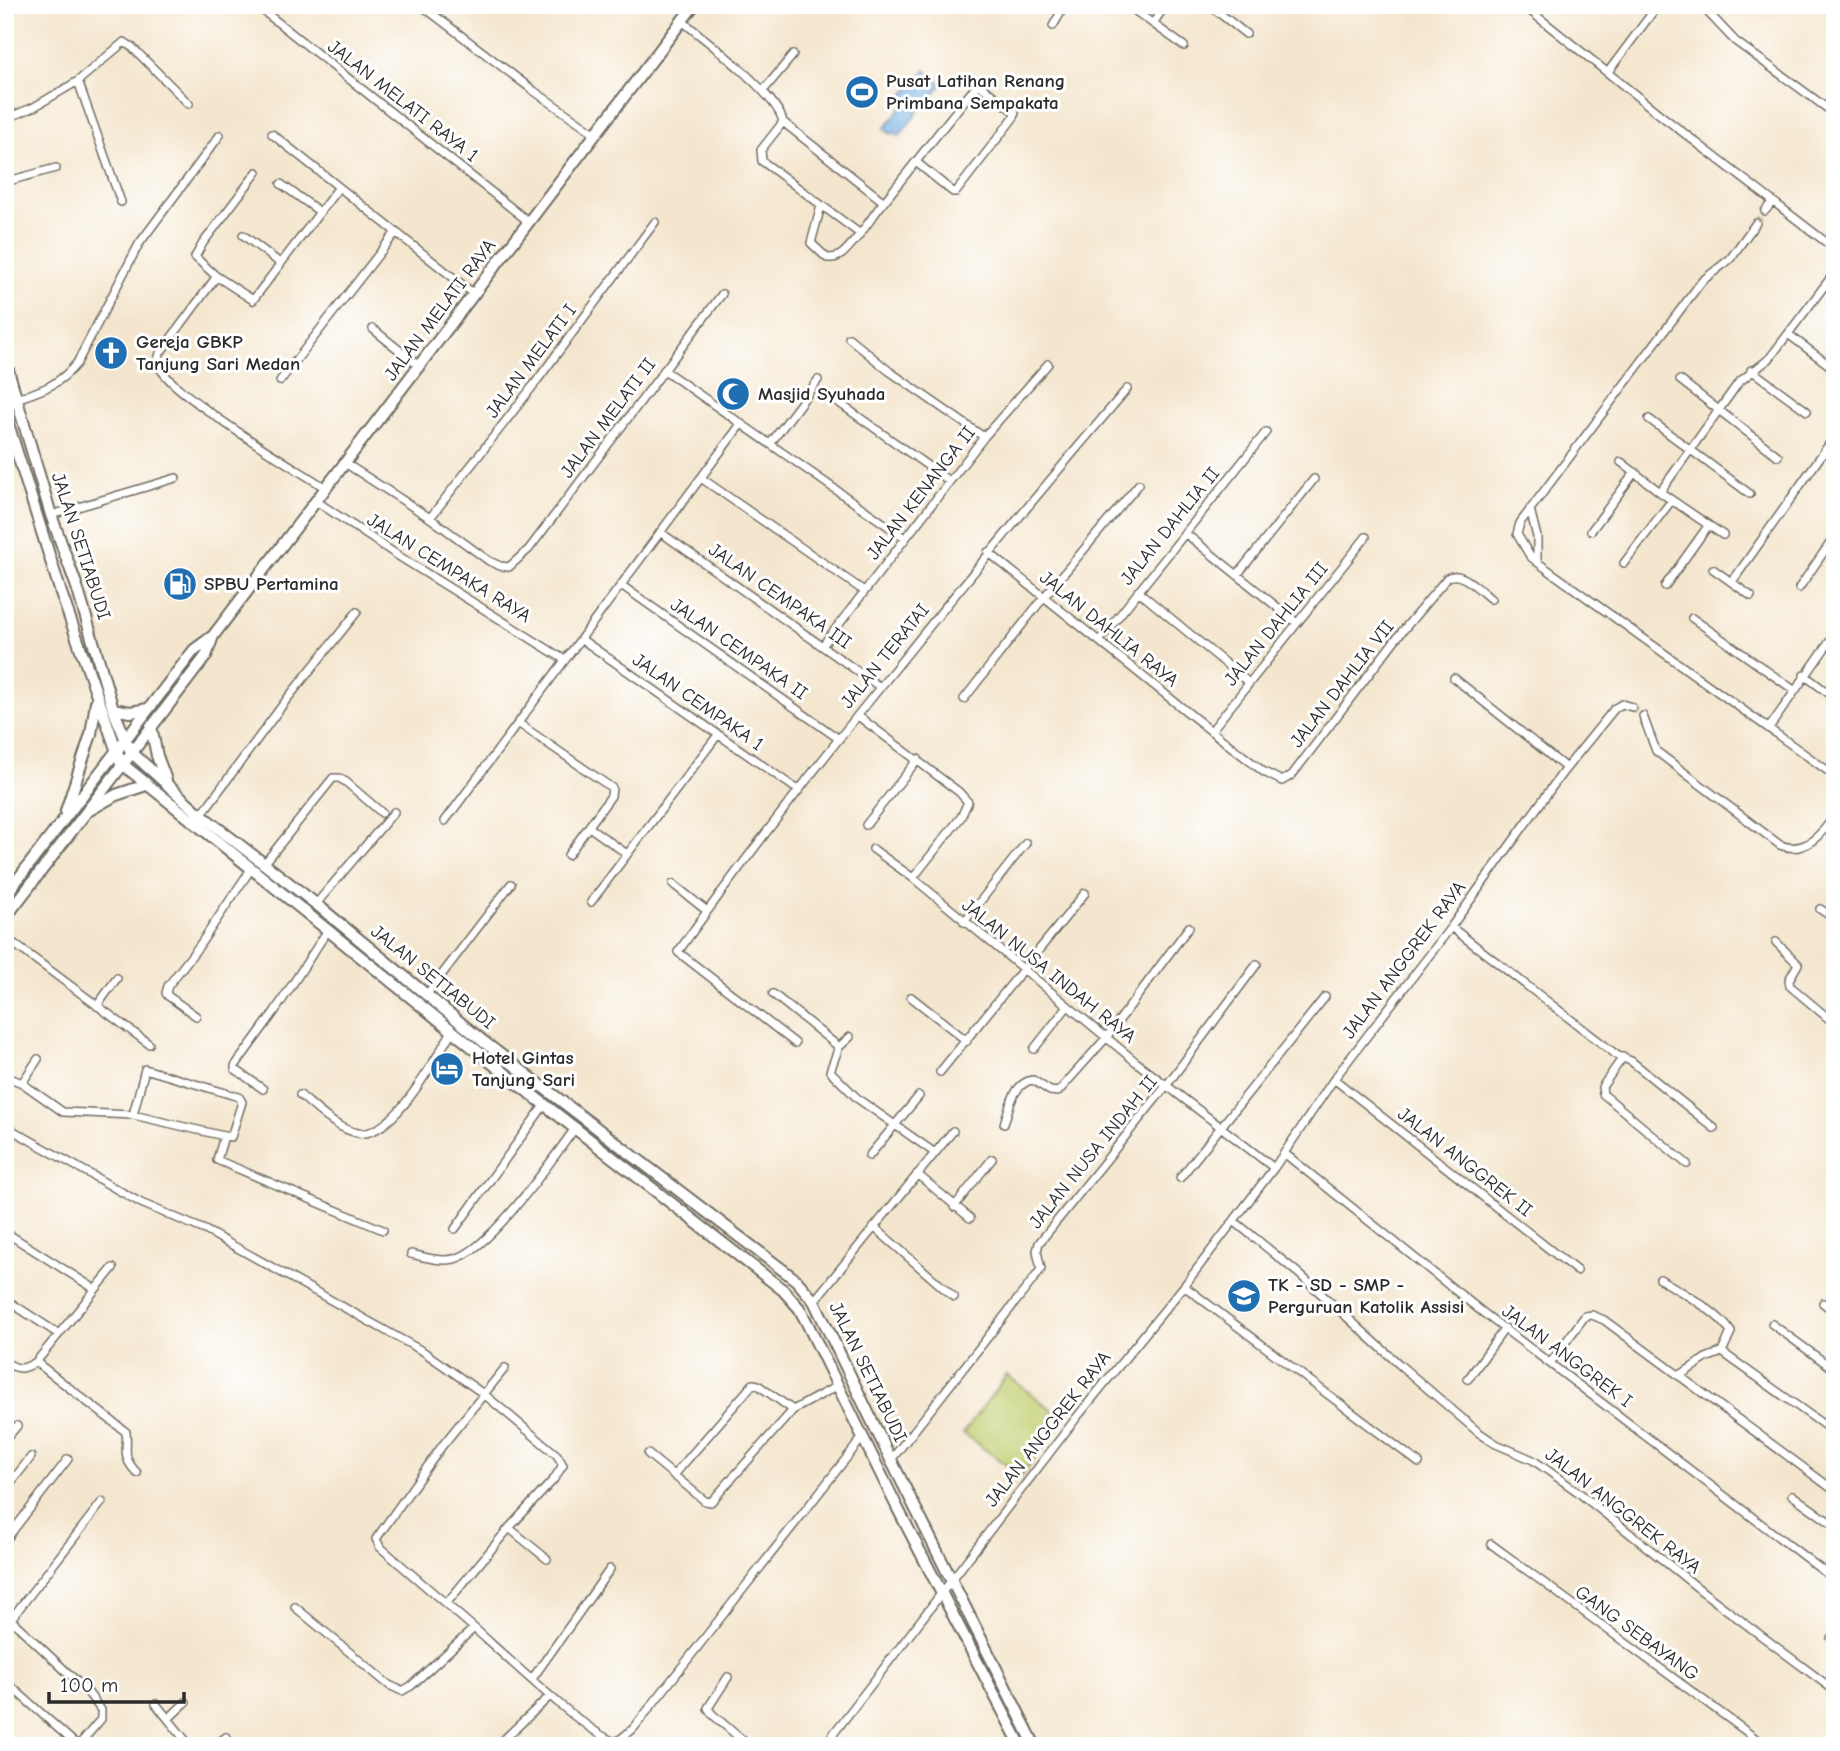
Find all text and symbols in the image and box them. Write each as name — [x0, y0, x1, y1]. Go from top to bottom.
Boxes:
street label: JALAN MELATI RAYA 1 — [323, 35, 483, 167]
place label: Pusat Latihan Renang Primbana Sempakata — [886, 70, 1065, 114]
sports icon: Pusat Latihan Renang Primbana Sempakata — [843, 73, 881, 111]
street label: JALAN MELATI RAYA — [380, 235, 500, 385]
street label: JALAN MELATI I — [481, 300, 581, 422]
place label: Gereja GBKP Tanjung Sari Medan — [136, 331, 300, 375]
church icon: Gereja GBKP Tanjung Sari Medan — [92, 334, 130, 372]
street label: JALAN MELATI II — [556, 354, 660, 482]
mosque icon: Masjid Syuhada — [714, 375, 752, 413]
place label: Masjid Syuhada — [758, 383, 885, 405]
street label: JALAN KENANGA II — [862, 422, 980, 564]
street label: JALAN DAHLIA II — [1116, 463, 1224, 589]
street label: JALAN SETIABUDI — [47, 470, 115, 622]
street label: JALAN CEMPAKA RAYA — [363, 509, 535, 627]
street label: JALAN CEMPAKA III — [704, 538, 856, 654]
street label: JALAN DAHLIA III — [1219, 558, 1333, 690]
fuel station icon: SPBU Pertamina — [161, 565, 199, 603]
street label: JALAN DAHLIA RAYA — [1035, 566, 1183, 692]
place label: SPBU Pertamina — [204, 573, 339, 595]
street label: JALAN CEMPAKA II — [666, 593, 812, 705]
street label: JALAN TERATAI — [836, 599, 934, 713]
street label: JALAN DAHLIA VII — [1286, 616, 1398, 752]
street label: JALAN CEMPAKA 1 — [628, 649, 768, 755]
street label: JALAN ANGGREK RAYA — [1338, 877, 1470, 1043]
street label: JALAN NUSA INDAH RAYA — [958, 894, 1140, 1048]
street label: JALAN SETIABUDI — [367, 920, 499, 1034]
place label: Hotel Gintas Tanjung Sari — [472, 1047, 575, 1091]
hotel icon: Hotel Gintas Tanjung Sari — [428, 1050, 466, 1088]
street label: JALAN NUSA INDAH II — [1025, 1071, 1161, 1233]
street label: JALAN ANGGREK II — [1393, 1103, 1537, 1221]
place label: TK - SD - SMP - Perguruan Katolik Assisi — [1268, 1274, 1464, 1318]
school or university icon: TK - SD - SMP - Perguruan Katolik Assisi — [1225, 1277, 1263, 1315]
street label: JALAN SETIABUDI — [825, 1298, 911, 1446]
street label: JALAN ANGGREK I — [1498, 1300, 1636, 1412]
street label: JALAN ANGGREK RAYA — [980, 1347, 1116, 1511]
street label: JALAN ANGGREK RAYA — [1541, 1443, 1705, 1579]
street label: GANG SEBAYANG — [1571, 1581, 1703, 1685]
scale bar — [49, 1660, 184, 1704]
text: 100 m — [60, 1673, 118, 1697]

